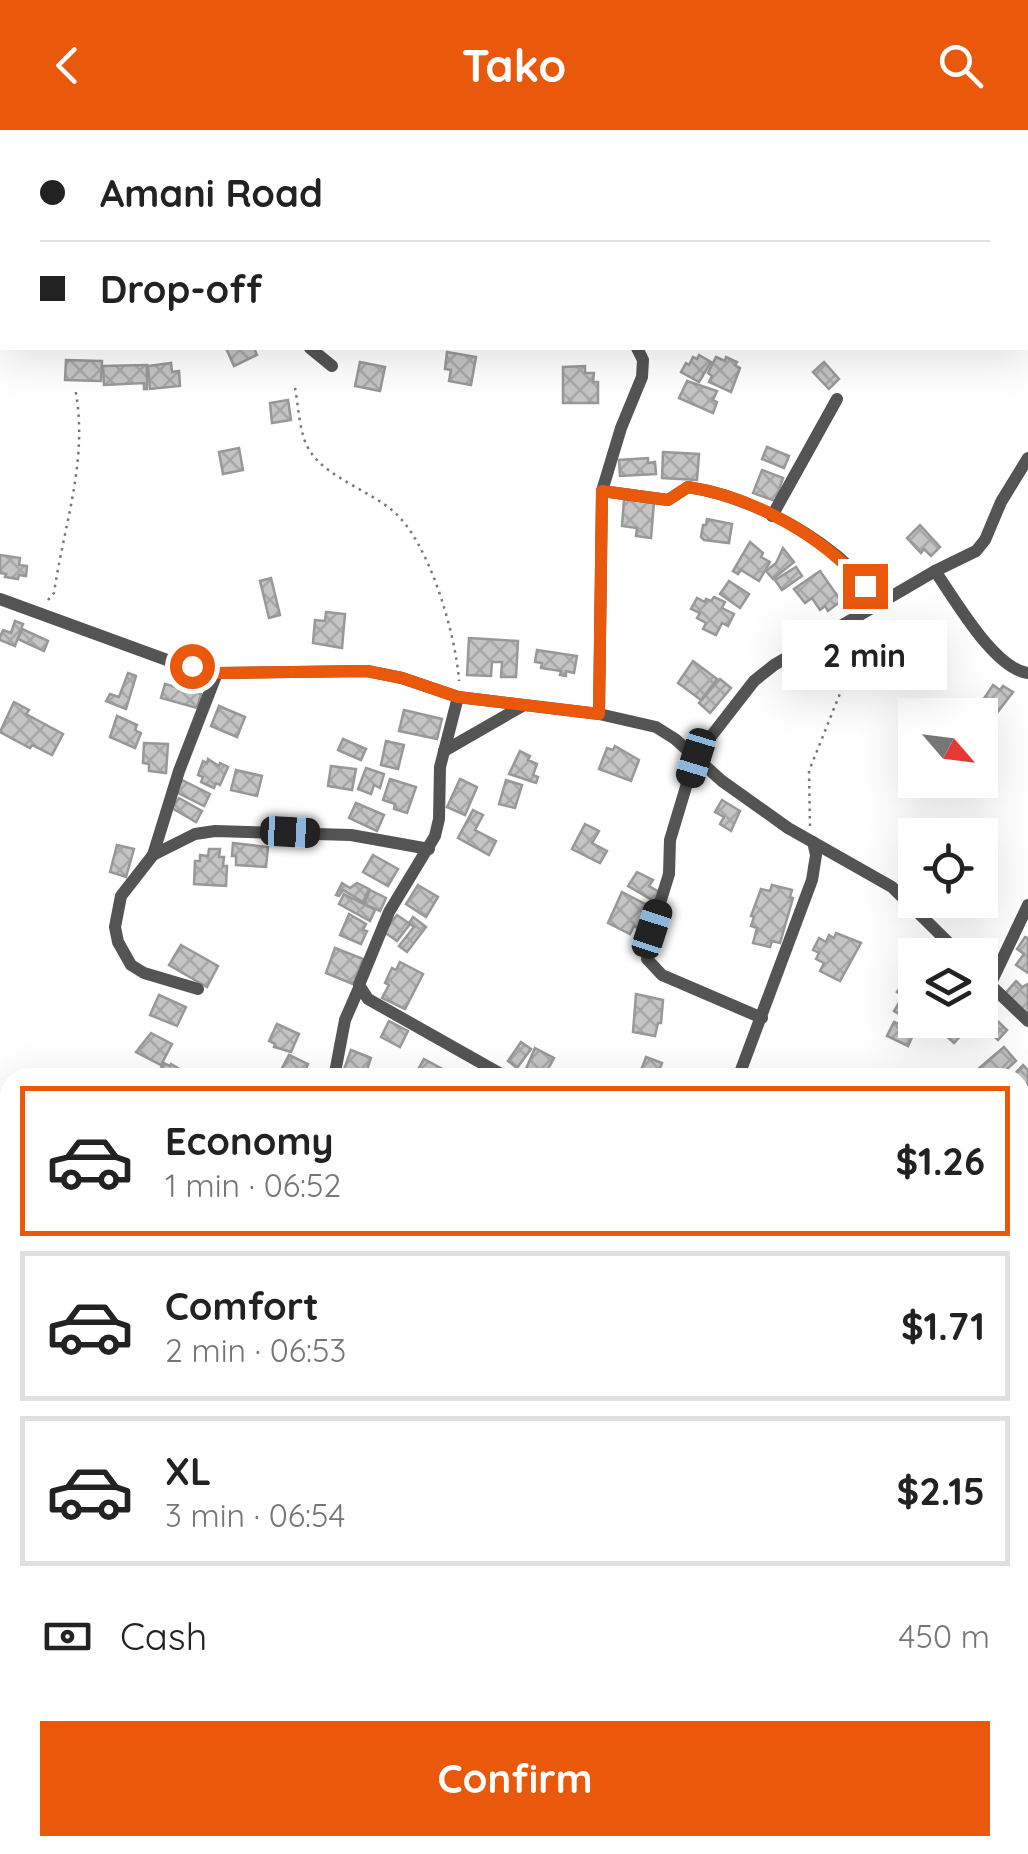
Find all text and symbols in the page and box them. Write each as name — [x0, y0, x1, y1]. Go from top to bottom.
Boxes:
text: Tako — [462, 37, 566, 93]
icon: back — [40, 38, 95, 93]
icon: search — [933, 38, 988, 93]
text: Amani Road — [100, 169, 323, 217]
text: Drop-off — [100, 265, 262, 313]
route end — [843, 564, 888, 609]
callout: 2 min — [782, 621, 948, 691]
text: 2 min — [823, 635, 906, 675]
route start — [170, 644, 215, 689]
north arrow — [898, 698, 998, 798]
map controls — [898, 698, 998, 1038]
car — [673, 725, 719, 791]
car — [259, 815, 321, 849]
button: locate — [898, 818, 998, 918]
car — [628, 896, 676, 962]
button: layers — [898, 938, 998, 1038]
icon: car — [45, 1116, 135, 1206]
text: Economy — [165, 1117, 334, 1165]
text: $1.26 — [895, 1137, 985, 1185]
text: 1 min · 06:52 — [165, 1165, 341, 1205]
icon: car — [45, 1281, 135, 1371]
text: Comfort — [165, 1282, 319, 1330]
text: $1.71 — [901, 1302, 985, 1350]
text: 2 min · 06:53 — [165, 1330, 346, 1370]
icon: car — [45, 1446, 135, 1536]
text: XL — [165, 1447, 211, 1495]
text: $2.15 — [896, 1467, 985, 1515]
text: 3 min · 06:54 — [165, 1495, 345, 1535]
icon: cash — [40, 1609, 95, 1664]
text: Cash — [120, 1612, 207, 1660]
text: 450 m — [898, 1616, 990, 1656]
button: Confirm — [40, 1721, 990, 1836]

